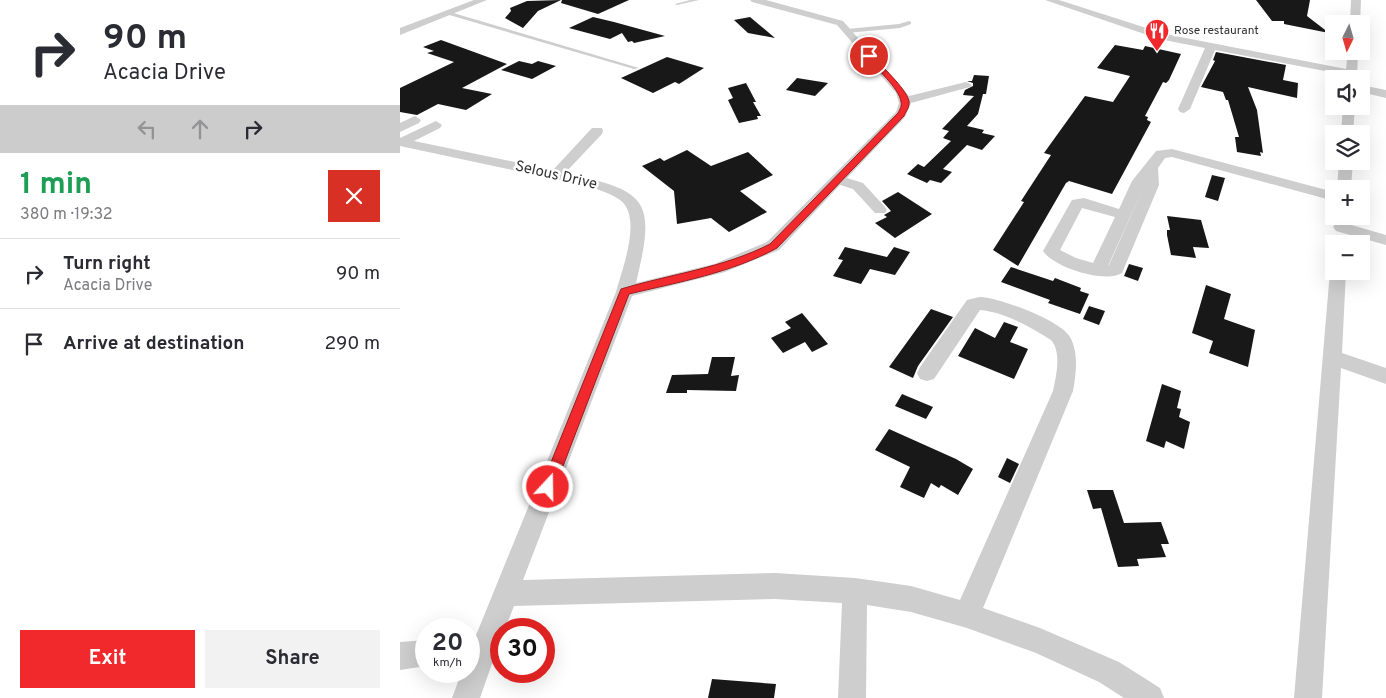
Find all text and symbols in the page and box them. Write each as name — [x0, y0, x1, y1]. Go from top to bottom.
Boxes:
north arrow — [1325, 15, 1370, 60]
map controls — [1325, 15, 1370, 280]
text: 90 m — [103, 17, 187, 61]
restaurant icon: Rose restaurant — [1144, 18, 1170, 52]
icon: right — [20, 20, 85, 85]
place label: Rose restaurant — [1174, 23, 1259, 39]
pin — [848, 35, 890, 77]
icon: arrive — [855, 42, 883, 70]
text: Acacia Drive — [103, 60, 226, 87]
button: sound — [1325, 70, 1370, 115]
icon: left — [133, 115, 161, 143]
icon: ahead — [186, 115, 214, 143]
icon: right — [239, 115, 267, 143]
button: layers — [1325, 125, 1370, 170]
street label: Selous Drive — [513, 157, 599, 195]
text: 1 min — [20, 167, 92, 204]
button: close — [328, 170, 380, 222]
button: + — [1325, 180, 1370, 225]
text: 380 m · 19:32 — [20, 205, 113, 225]
button: − — [1325, 235, 1370, 280]
text: Turn right — [63, 252, 151, 276]
icon: right — [20, 260, 48, 288]
text: 90 m — [336, 262, 380, 286]
text: Acacia Drive — [63, 276, 152, 296]
icon: arrive — [20, 330, 48, 358]
text: Arrive at destination — [63, 332, 244, 356]
text: 290 m — [324, 332, 380, 356]
position arrow — [521, 460, 573, 512]
speed limit sign: 30 — [490, 618, 555, 683]
text: 20 — [432, 628, 463, 660]
button: Exit — [20, 630, 195, 688]
button: Share — [205, 630, 380, 688]
text: km/h — [433, 655, 462, 671]

